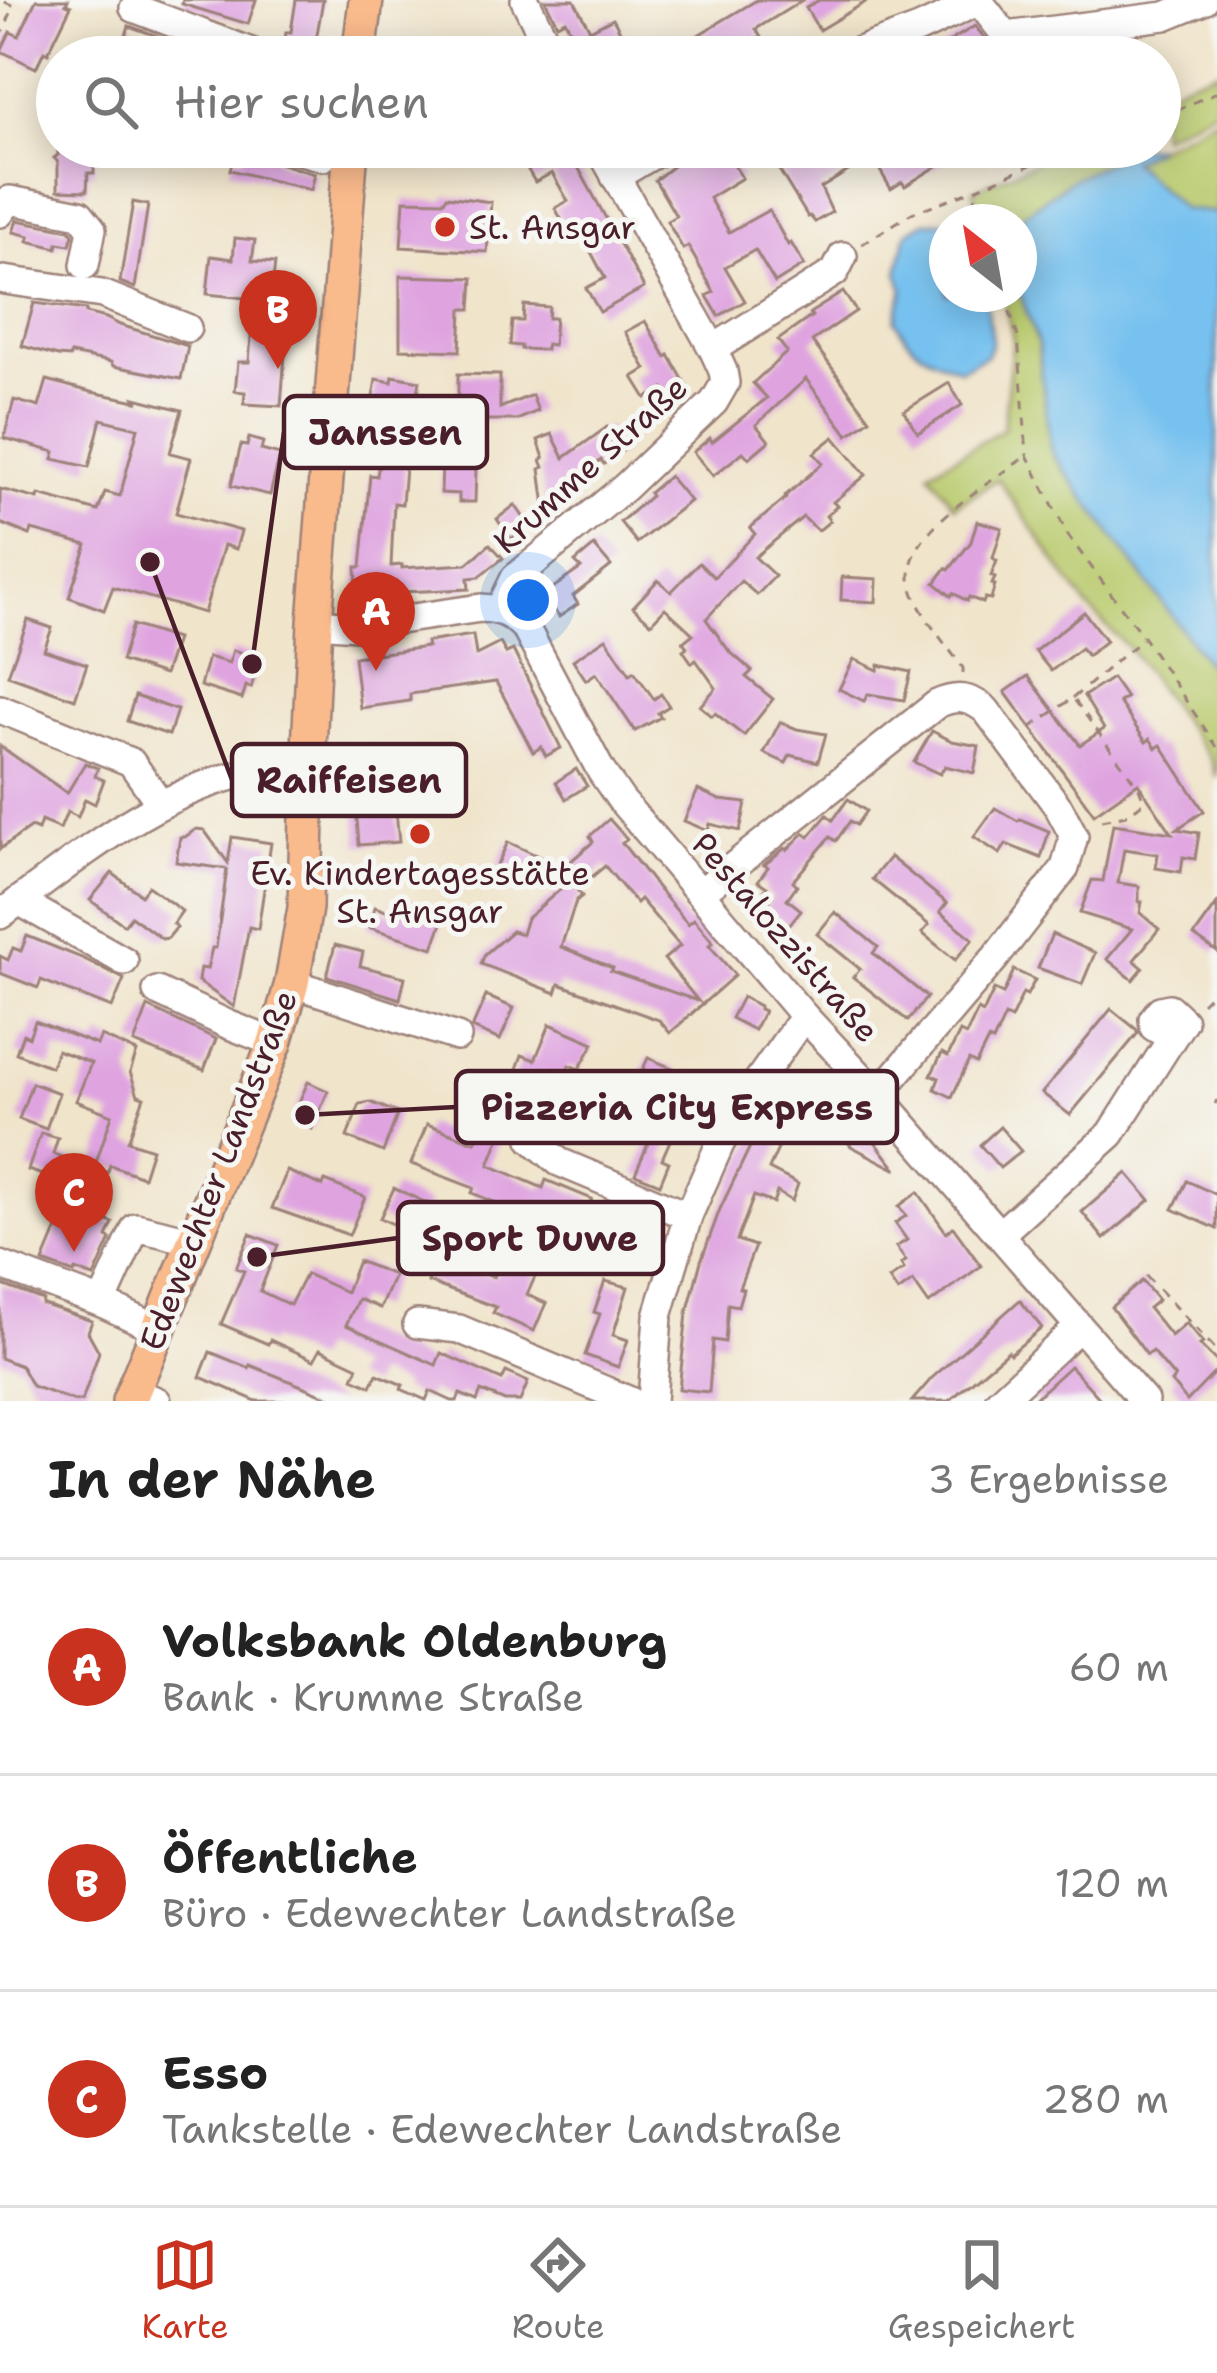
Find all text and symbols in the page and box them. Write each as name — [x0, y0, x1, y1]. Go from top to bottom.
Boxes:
search box — [36, 36, 1181, 168]
icon: search — [78, 69, 144, 135]
text: Hier suchen — [174, 72, 429, 132]
north arrow — [929, 204, 1037, 312]
place label: St. Ansgar — [469, 205, 636, 250]
marker: St. Ansgar — [432, 214, 458, 240]
pin: B — [239, 270, 317, 369]
street label: Krumme Straße — [484, 365, 697, 564]
callout: Janssen — [284, 396, 487, 468]
text: Janssen — [308, 408, 462, 457]
your location — [498, 570, 558, 630]
pin: A — [337, 572, 415, 671]
callout: Raiffeisen — [232, 744, 466, 816]
text: Raiffeisen — [256, 756, 442, 805]
marker: Ev. Kindertagesstätte St. Ansgar — [407, 821, 433, 847]
street label: Pestalozzistraße — [682, 823, 889, 1052]
place label: Ev. Kindertagesstätte St. Ansgar — [250, 851, 590, 934]
street label: Edewechter Landstraße — [129, 984, 308, 1357]
callout: Pizzeria City Express — [456, 1071, 897, 1143]
text: Pizzeria City Express — [481, 1083, 873, 1132]
pin: C — [35, 1153, 113, 1252]
callout: Sport Duwe — [398, 1202, 663, 1274]
text: Sport Duwe — [422, 1214, 638, 1263]
text: In der Nähe — [48, 1445, 376, 1513]
text: 3 Ergebnisse — [928, 1453, 1169, 1505]
text: Volksbank Oldenburg — [162, 1611, 667, 1671]
text: A — [72, 1641, 102, 1693]
text: 60 m — [1069, 1641, 1169, 1693]
text: Bank · Krumme Straße — [162, 1671, 584, 1723]
text: Öffentliche — [162, 1827, 418, 1887]
text: B — [75, 1857, 99, 1909]
text: 120 m — [1054, 1857, 1169, 1909]
text: Büro · Edewechter Landstraße — [162, 1887, 737, 1939]
text: Esso — [162, 2043, 268, 2103]
text: C — [75, 2073, 99, 2125]
text: 280 m — [1042, 2073, 1169, 2125]
text: Tankstelle · Edewechter Landstraße — [162, 2103, 842, 2155]
tab: Karte — [142, 2232, 229, 2349]
tab: Route — [512, 2232, 605, 2349]
tab: Gespeichert — [888, 2232, 1075, 2349]

